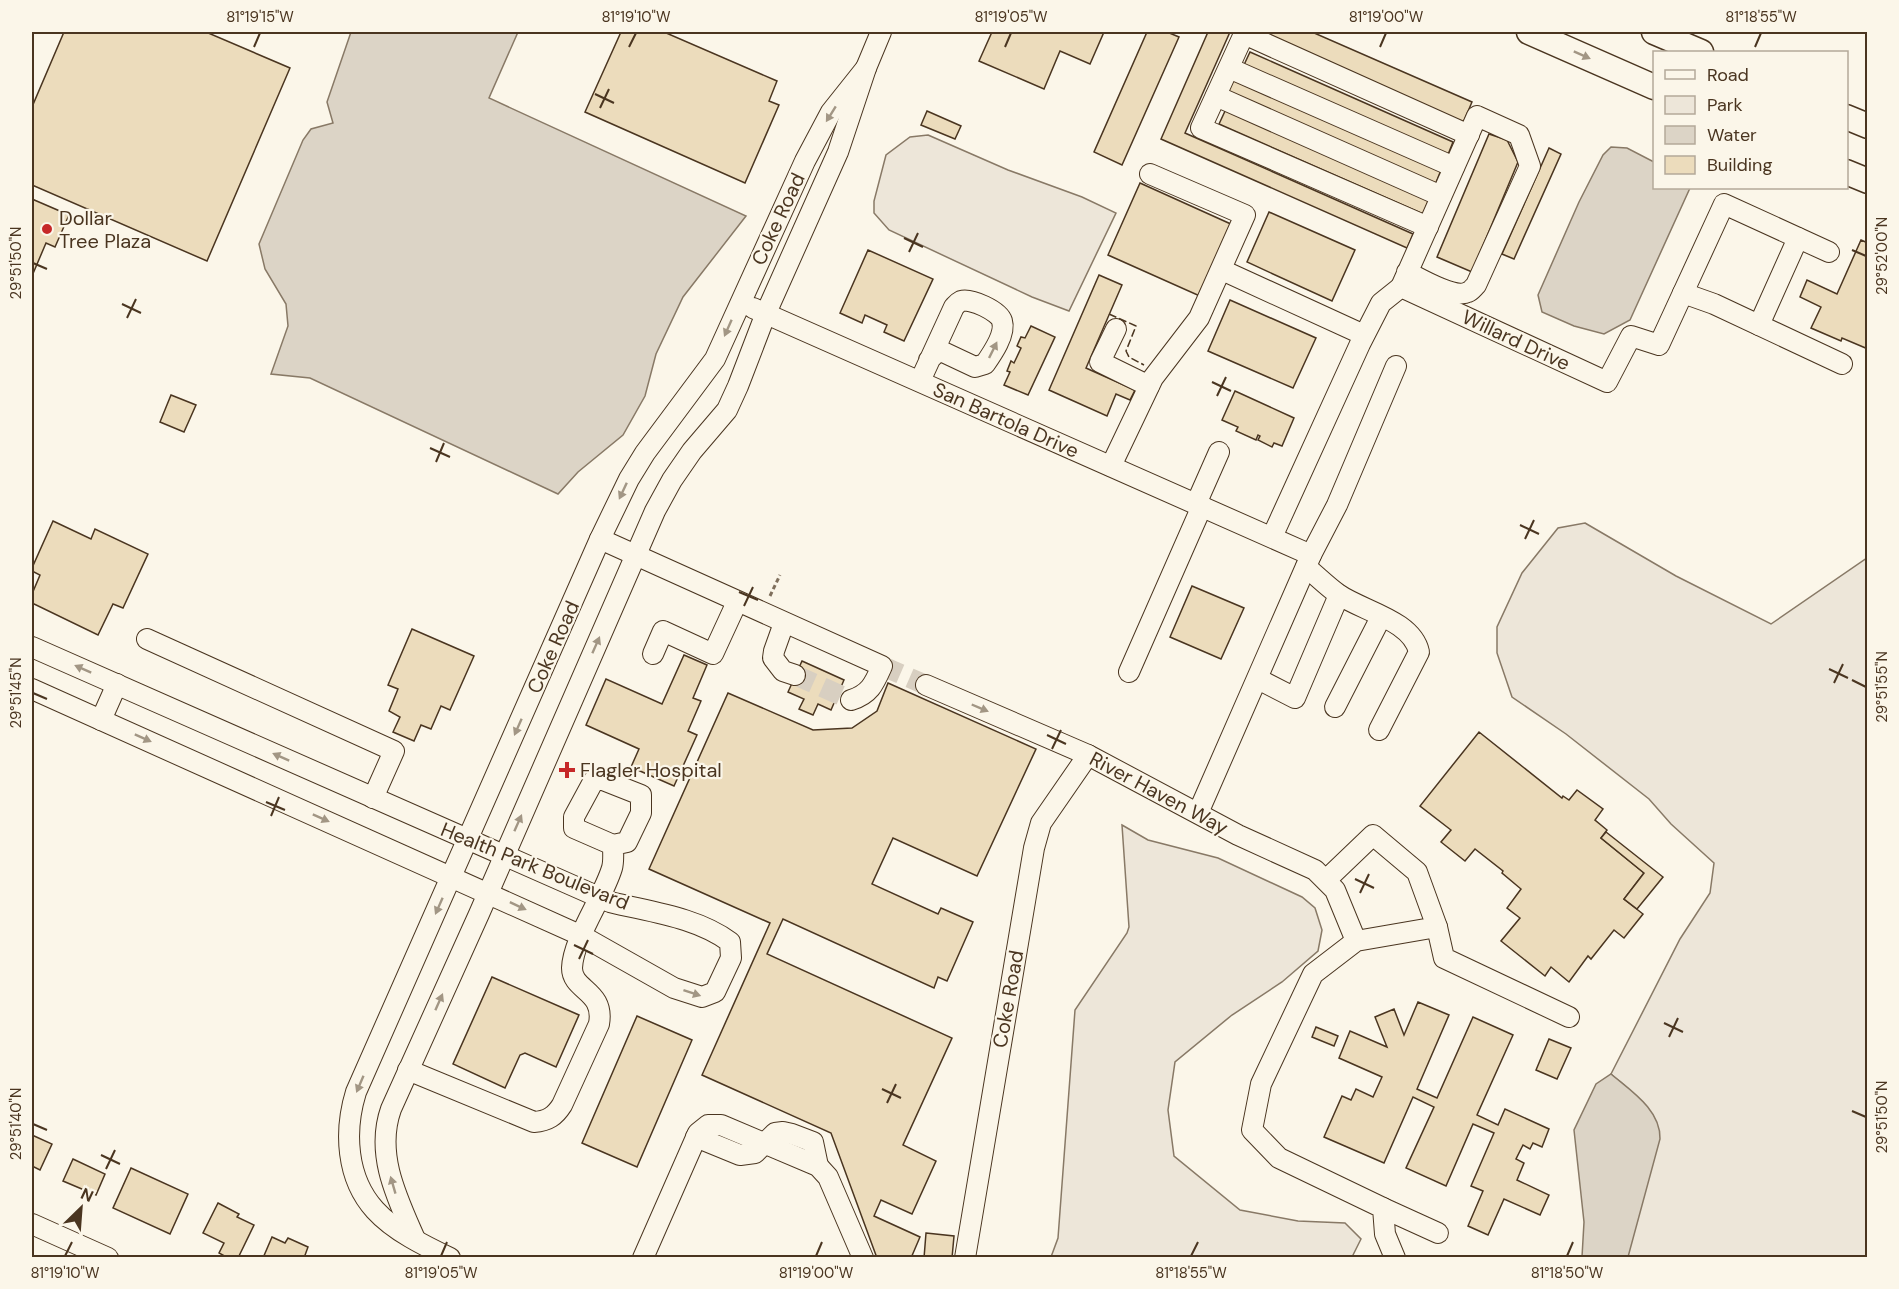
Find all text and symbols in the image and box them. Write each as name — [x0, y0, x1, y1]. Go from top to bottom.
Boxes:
text: 81°19'15"W — [226, 7, 294, 27]
text: 81°19'10"W — [602, 7, 671, 27]
text: 81°19'05"W — [974, 7, 1048, 27]
text: 81°19'00"W — [1349, 7, 1424, 27]
text: 81°18'55"W — [1725, 7, 1797, 27]
one-way arrow — [1574, 50, 1592, 60]
legend — [1653, 51, 1848, 189]
text: Road — [1707, 63, 1749, 87]
text: Park — [1707, 93, 1743, 117]
one-way arrow — [825, 106, 836, 122]
text: Water — [1707, 123, 1757, 147]
text: Building — [1707, 153, 1772, 177]
street label: Coke Road — [745, 169, 811, 269]
place label: Dollar Tree Plaza — [59, 205, 151, 254]
text: 29°52'00"N — [1872, 217, 1892, 295]
marker: Dollar Tree Plaza — [40, 222, 54, 236]
text: 29°51'50"N — [6, 227, 26, 299]
street label: Willard Drive — [1458, 304, 1574, 376]
one-way arrow — [724, 319, 733, 336]
one-way arrow — [989, 342, 998, 359]
street label: San Bartola Drive — [929, 376, 1083, 464]
one-way arrow — [619, 482, 628, 499]
street label: Coke Road — [521, 597, 585, 697]
one-way arrow — [591, 635, 601, 653]
text: 29°51'55"N — [1872, 651, 1892, 723]
text: 29°51'45"N — [6, 657, 26, 729]
one-way arrow — [75, 665, 92, 674]
one-way arrow — [971, 703, 989, 713]
one-way arrow — [513, 719, 523, 737]
one-way arrow — [134, 734, 151, 743]
street label: River Haven Way — [1085, 746, 1233, 840]
one-way arrow — [272, 752, 290, 761]
place label: Flagler Hospital — [580, 757, 722, 783]
marker: Flagler Hospital — [558, 761, 576, 779]
one-way arrow — [312, 813, 330, 823]
one-way arrow — [513, 814, 523, 832]
street label: Health Park Boulevard — [437, 816, 633, 916]
one-way arrow — [434, 897, 443, 914]
one-way arrow — [509, 902, 526, 911]
street label: Coke Road — [987, 948, 1029, 1050]
one-way arrow — [683, 989, 701, 999]
one-way arrow — [435, 993, 444, 1010]
one-way arrow — [355, 1075, 364, 1092]
text: 29°51'50"N — [1872, 1081, 1892, 1153]
text: 29°51'40"N — [6, 1088, 26, 1160]
one-way arrow — [388, 1176, 397, 1194]
north arrow — [51, 1178, 111, 1238]
text: N — [77, 1183, 97, 1207]
text: 81°19'10"W — [31, 1263, 100, 1283]
text: 81°19'05"W — [404, 1263, 478, 1283]
text: 81°19'00"W — [779, 1263, 854, 1283]
text: 81°18'55"W — [1155, 1263, 1227, 1283]
text: 81°18'50"W — [1531, 1263, 1604, 1283]

